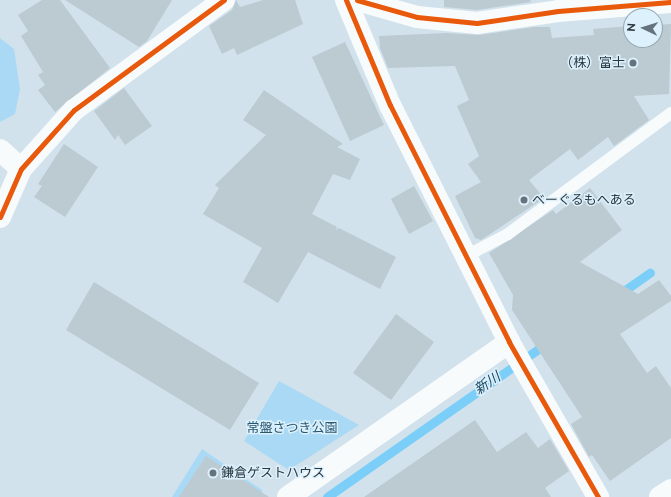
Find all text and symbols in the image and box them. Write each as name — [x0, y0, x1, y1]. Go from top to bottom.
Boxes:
north arrow — [623, 8, 663, 48]
text: N — [625, 23, 638, 32]
place label: （株）富士 — [560, 55, 625, 71]
marker: （株）富士 — [628, 58, 638, 68]
place label: べーぐるもへある — [532, 192, 636, 208]
marker: べーぐるもへある — [519, 195, 529, 205]
water label: 新川 — [471, 368, 503, 398]
park label: 常盤さつき公園 — [247, 420, 337, 436]
place label: 鎌倉ゲストハウス — [221, 465, 325, 481]
marker: 鎌倉ゲストハウス — [208, 468, 218, 478]

